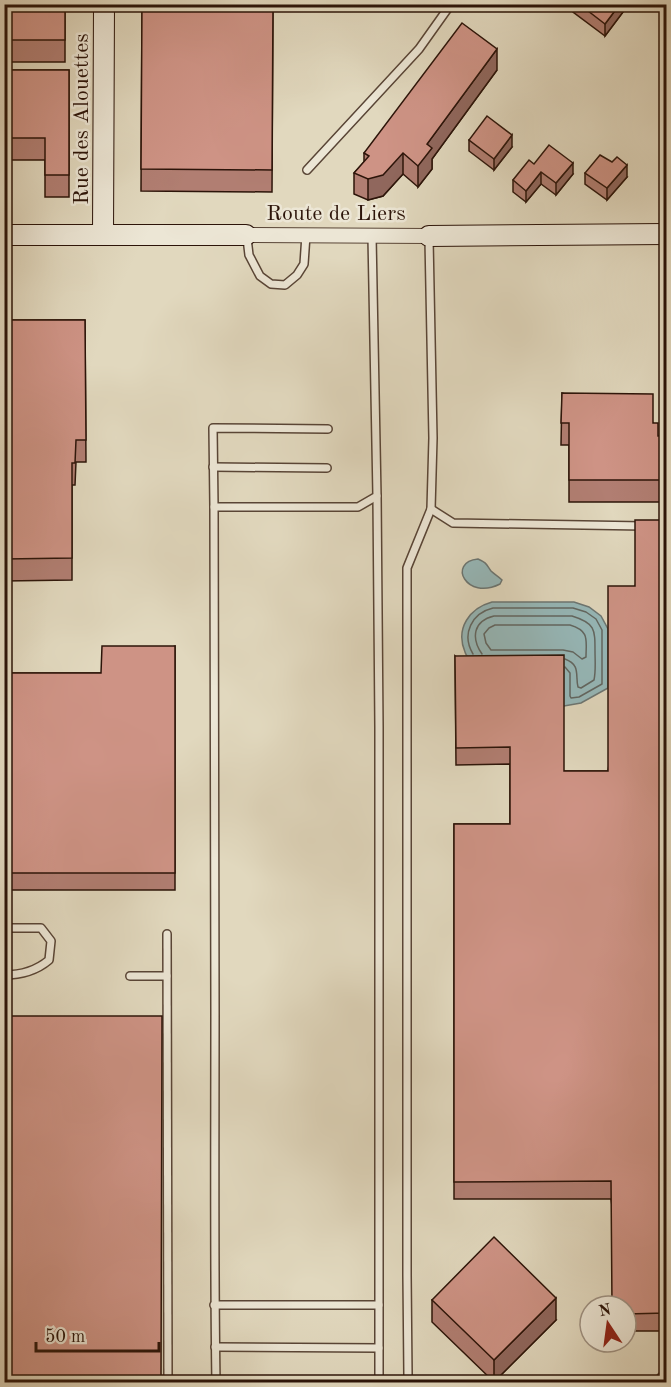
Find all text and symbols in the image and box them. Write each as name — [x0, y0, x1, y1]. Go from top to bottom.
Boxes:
street label: Rue des Alouettes — [71, 33, 93, 205]
street label: Route de Liers — [266, 203, 406, 225]
north arrow — [578, 1294, 638, 1354]
text: N — [597, 1302, 614, 1321]
scale bar — [36, 1315, 159, 1353]
text: 50 m — [45, 1328, 85, 1346]

